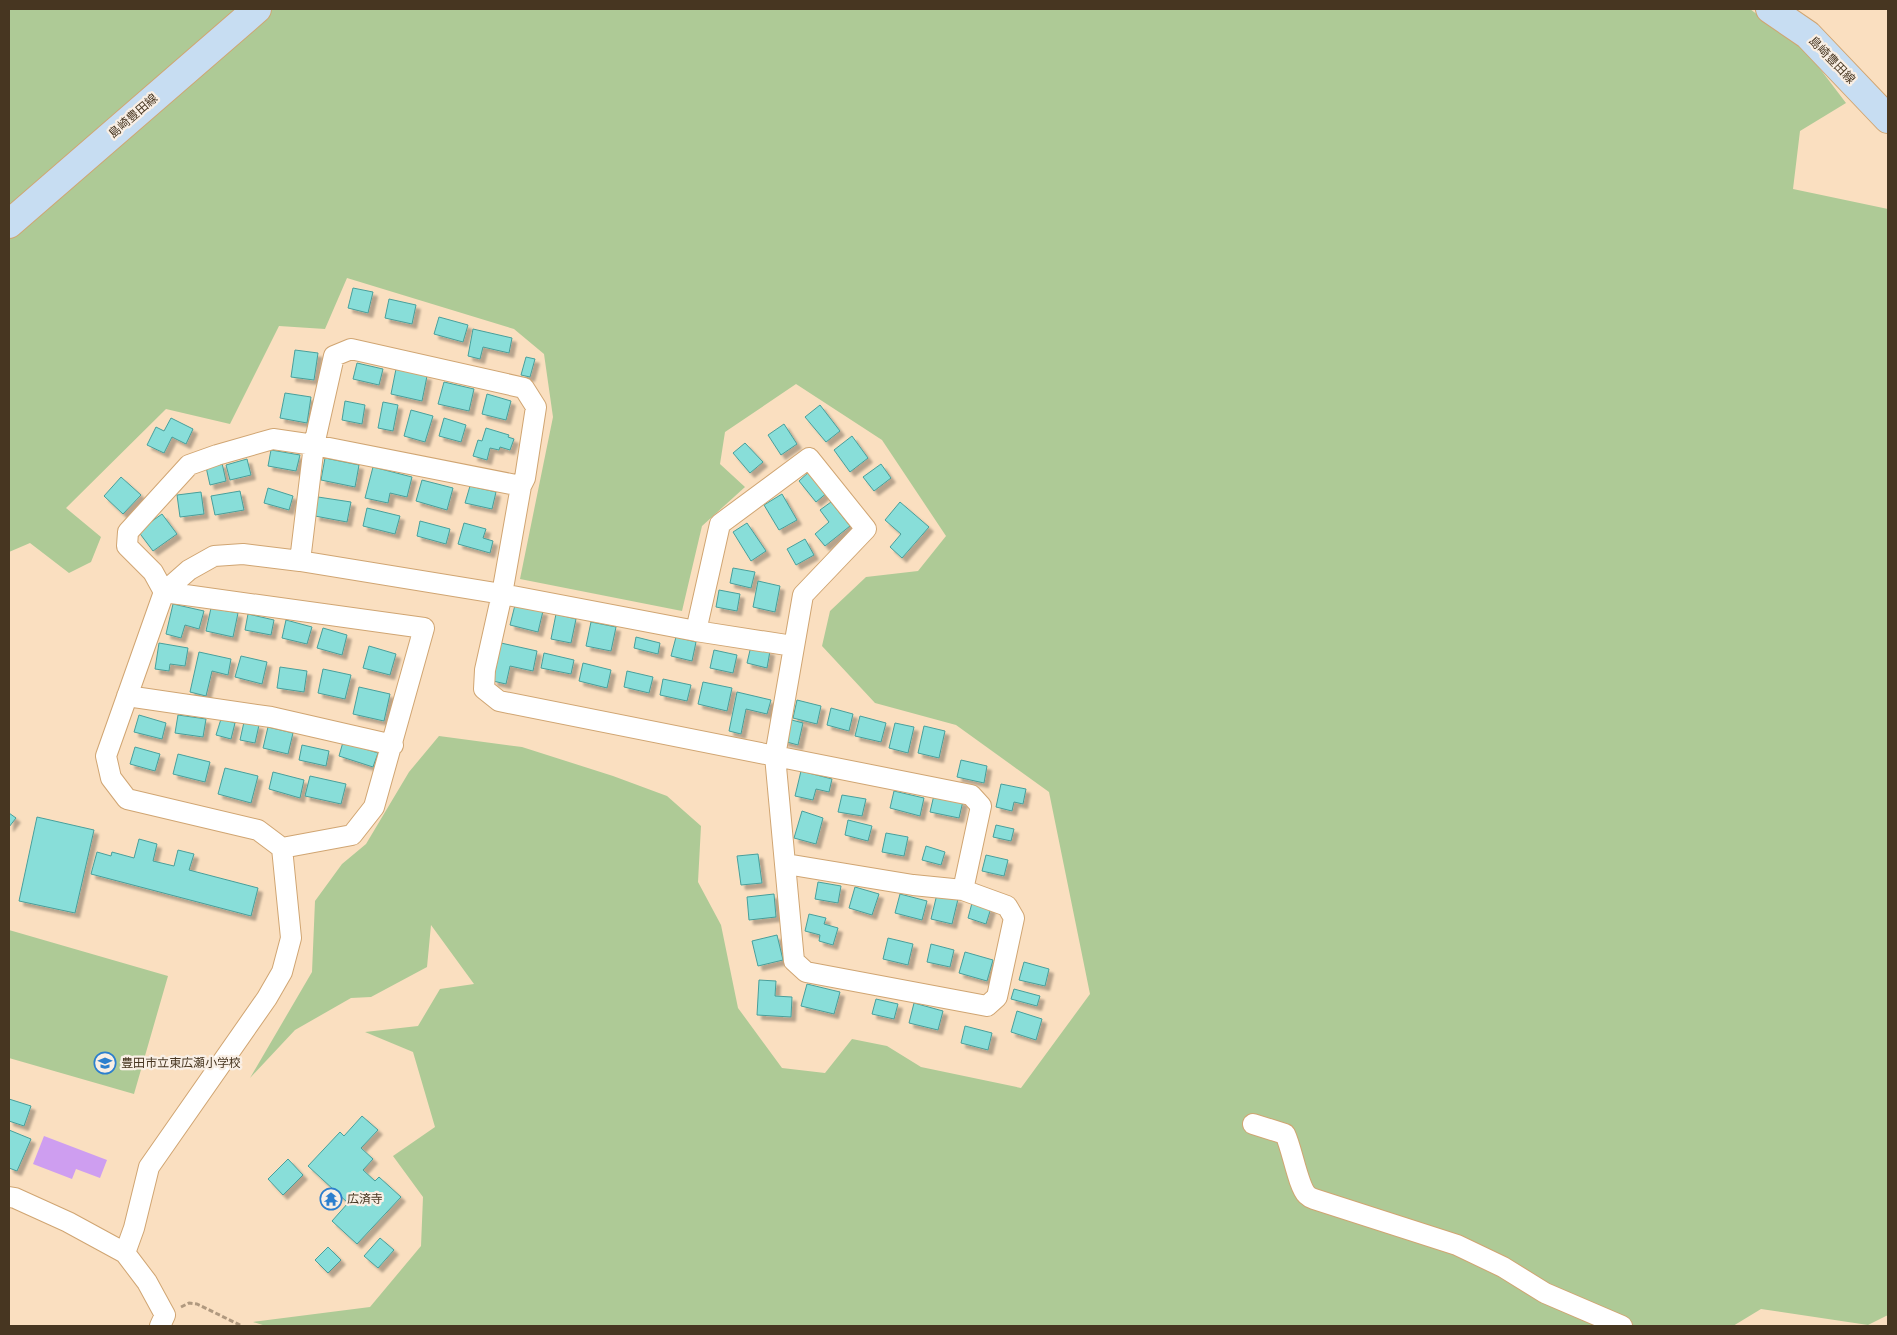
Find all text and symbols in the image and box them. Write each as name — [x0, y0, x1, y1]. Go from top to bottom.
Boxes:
street label: 島崎豊田線 — [1806, 34, 1858, 86]
street label: 島崎豊田線 — [106, 91, 160, 141]
school or university icon: 豊田市立東広瀬小学校 — [93, 1051, 117, 1075]
place label: 豊田市立東広瀬小学校 — [121, 1056, 241, 1070]
temple icon: 広済寺 — [319, 1187, 343, 1211]
place label: 広済寺 — [347, 1192, 383, 1206]

